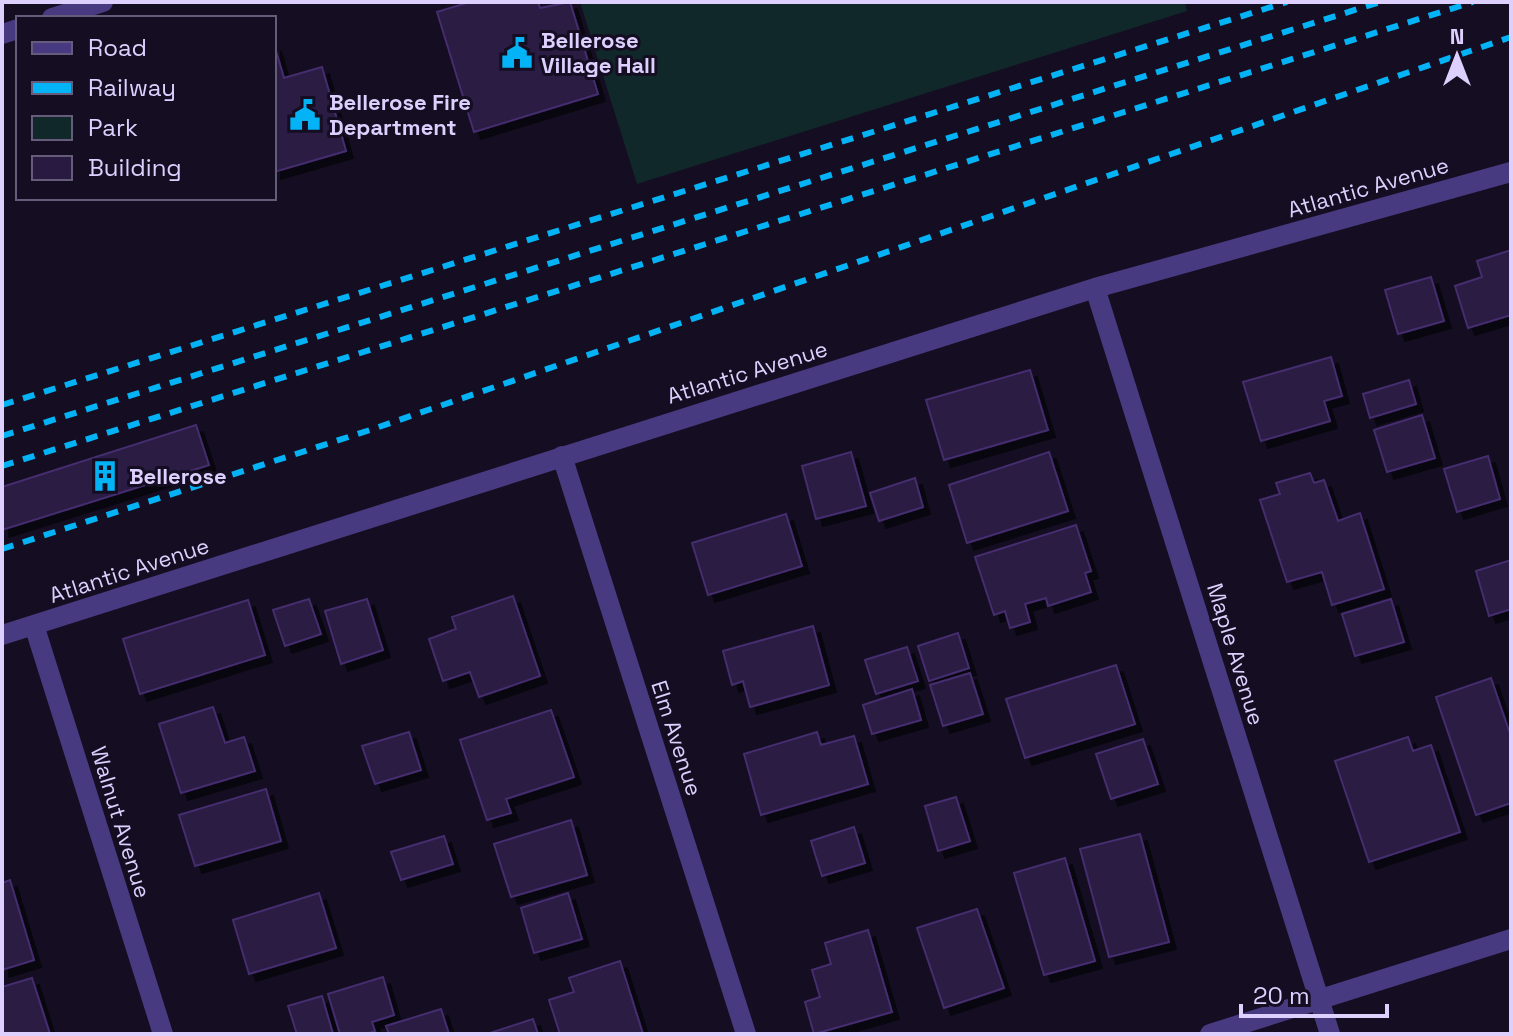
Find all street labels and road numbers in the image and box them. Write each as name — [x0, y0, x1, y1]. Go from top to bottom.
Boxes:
street label: Atlantic Avenue — [1284, 151, 1452, 223]
street label: Atlantic Avenue — [663, 334, 831, 410]
street label: Atlantic Avenue — [45, 531, 213, 609]
street label: Maple Avenue — [1201, 579, 1271, 729]
street label: Elm Avenue — [645, 677, 709, 799]
street label: Walnut Avenue — [85, 743, 157, 901]

